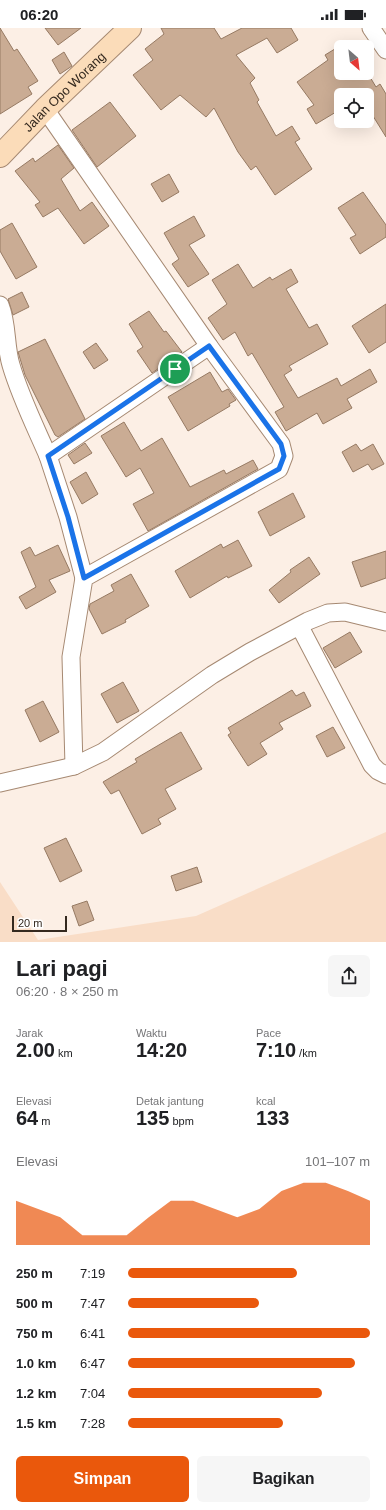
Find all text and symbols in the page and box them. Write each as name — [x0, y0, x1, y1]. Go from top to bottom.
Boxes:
text: 06:20 — [20, 6, 58, 23]
north arrow — [334, 40, 374, 80]
map controls — [334, 40, 374, 128]
street label: Jalan Opo Worang — [20, 48, 108, 135]
button: locate — [334, 88, 374, 128]
pin — [158, 352, 192, 386]
icon: arrive — [164, 358, 186, 380]
scale bar — [12, 914, 67, 933]
text: 20 m — [18, 917, 42, 929]
button: share — [328, 955, 370, 997]
text: Lari pagi — [16, 956, 108, 981]
text: 06:20 · 8 × 250 m — [16, 984, 118, 999]
text: Jarak — [16, 1027, 43, 1039]
text: Waktu — [136, 1027, 167, 1039]
text: Pace — [256, 1027, 281, 1039]
text: 2.00 — [16, 1039, 55, 1061]
text: 14:20 — [136, 1039, 187, 1061]
text: 7:10 — [256, 1039, 296, 1061]
text: km — [55, 1047, 73, 1059]
text: /km — [296, 1047, 317, 1059]
text: Elevasi — [16, 1095, 51, 1107]
text: Detak jantung — [136, 1095, 204, 1107]
text: kcal — [256, 1095, 276, 1107]
text: 64 — [16, 1107, 38, 1129]
text: 135 — [136, 1107, 169, 1129]
text: 133 — [256, 1107, 289, 1129]
text: m — [38, 1115, 50, 1127]
text: bpm — [169, 1115, 194, 1127]
text: Elevasi — [16, 1154, 58, 1169]
text: 101–107 m — [305, 1154, 370, 1169]
text: 250 m — [16, 1266, 53, 1281]
text: 7:19 — [80, 1266, 105, 1281]
text: 500 m — [16, 1296, 53, 1311]
text: 7:47 — [80, 1296, 105, 1311]
text: 750 m — [16, 1326, 53, 1341]
text: 6:41 — [80, 1326, 105, 1341]
text: 1.0 km — [16, 1356, 56, 1371]
text: 6:47 — [80, 1356, 105, 1371]
text: 1.2 km — [16, 1386, 56, 1401]
text: 7:04 — [80, 1386, 105, 1401]
text: 1.5 km — [16, 1416, 56, 1431]
text: 7:28 — [80, 1416, 105, 1431]
button: Simpan — [16, 1456, 189, 1502]
button: Bagikan — [197, 1456, 370, 1502]

